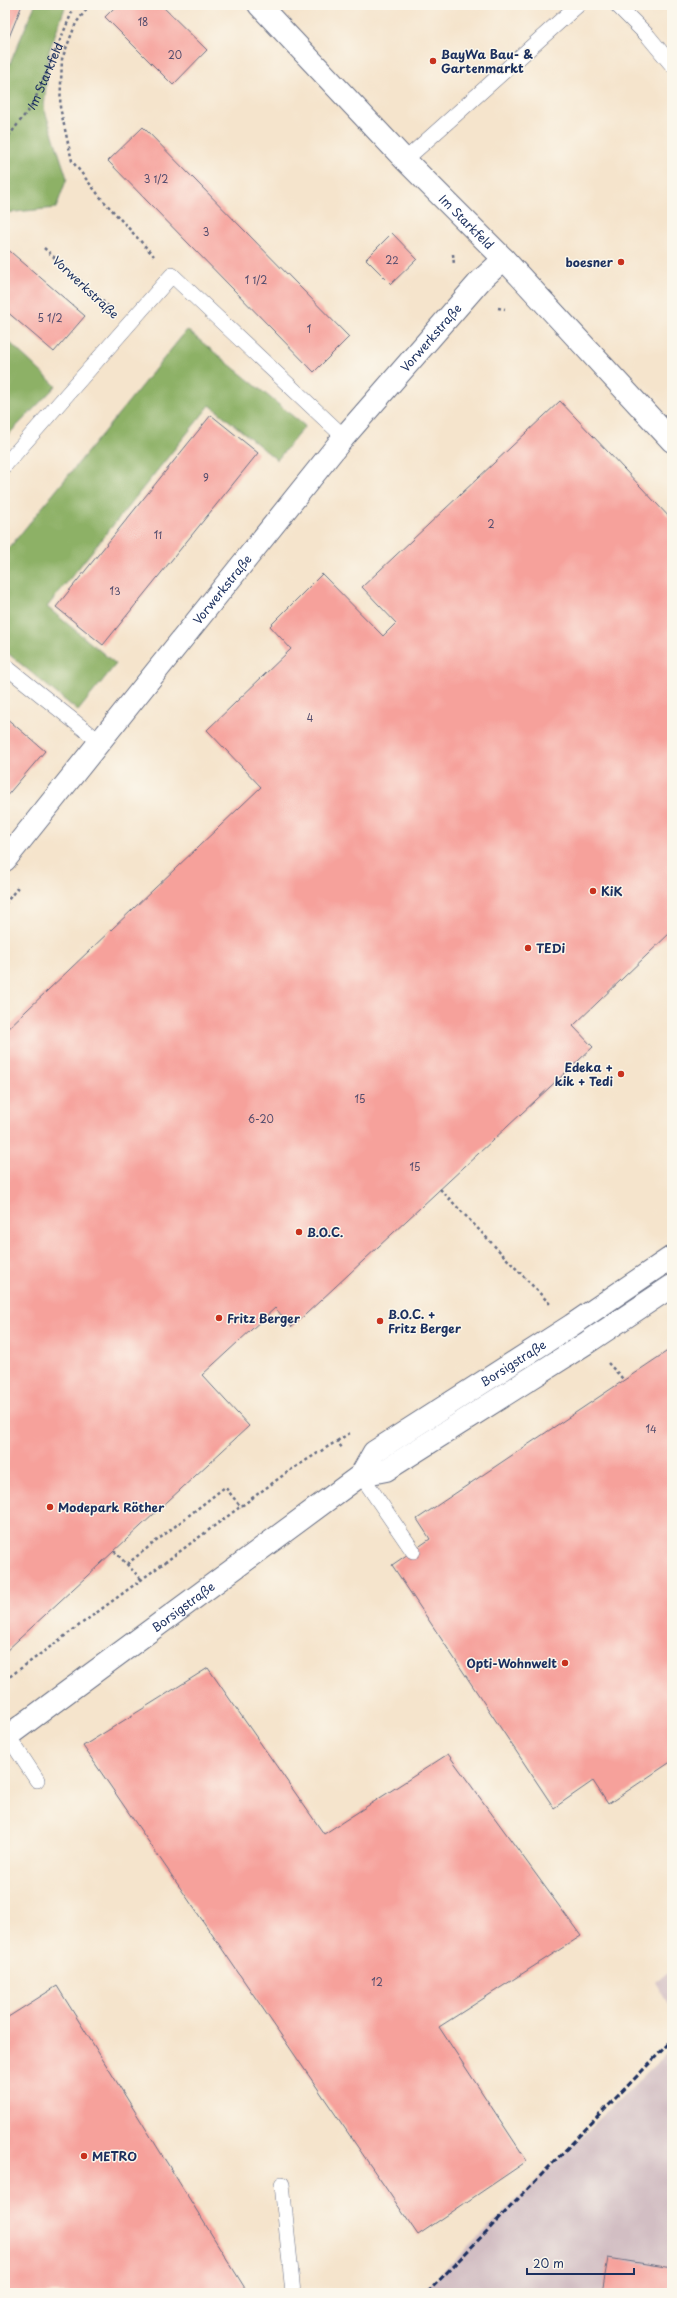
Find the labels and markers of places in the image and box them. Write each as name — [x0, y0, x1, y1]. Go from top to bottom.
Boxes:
place label: BayWa Bau- & Gartenmarkt — [441, 45, 533, 77]
marker: BayWa Bau- & Gartenmarkt — [428, 56, 438, 66]
place label: boesner — [566, 253, 614, 271]
marker: boesner — [616, 257, 626, 267]
place label: KiK — [601, 882, 622, 900]
marker: KiK — [588, 886, 598, 896]
place label: TEDi — [536, 939, 566, 957]
marker: TEDi — [523, 943, 533, 953]
place label: Edeka + kik + Tedi — [555, 1058, 613, 1090]
marker: Edeka + kik + Tedi — [616, 1069, 626, 1079]
place label: B.O.C. — [307, 1223, 343, 1241]
marker: B.O.C. — [294, 1227, 304, 1237]
place label: B.O.C. + Fritz Berger — [388, 1305, 462, 1337]
place label: Fritz Berger — [227, 1309, 301, 1327]
marker: Fritz Berger — [214, 1313, 224, 1323]
marker: B.O.C. + Fritz Berger — [375, 1316, 385, 1326]
place label: Modepark Röther — [58, 1498, 165, 1516]
marker: Modepark Röther — [45, 1502, 55, 1512]
place label: Opti-Wohnwelt — [466, 1654, 557, 1672]
marker: Opti-Wohnwelt — [560, 1658, 570, 1668]
place label: METRO — [92, 2147, 137, 2165]
marker: METRO — [79, 2151, 89, 2161]

